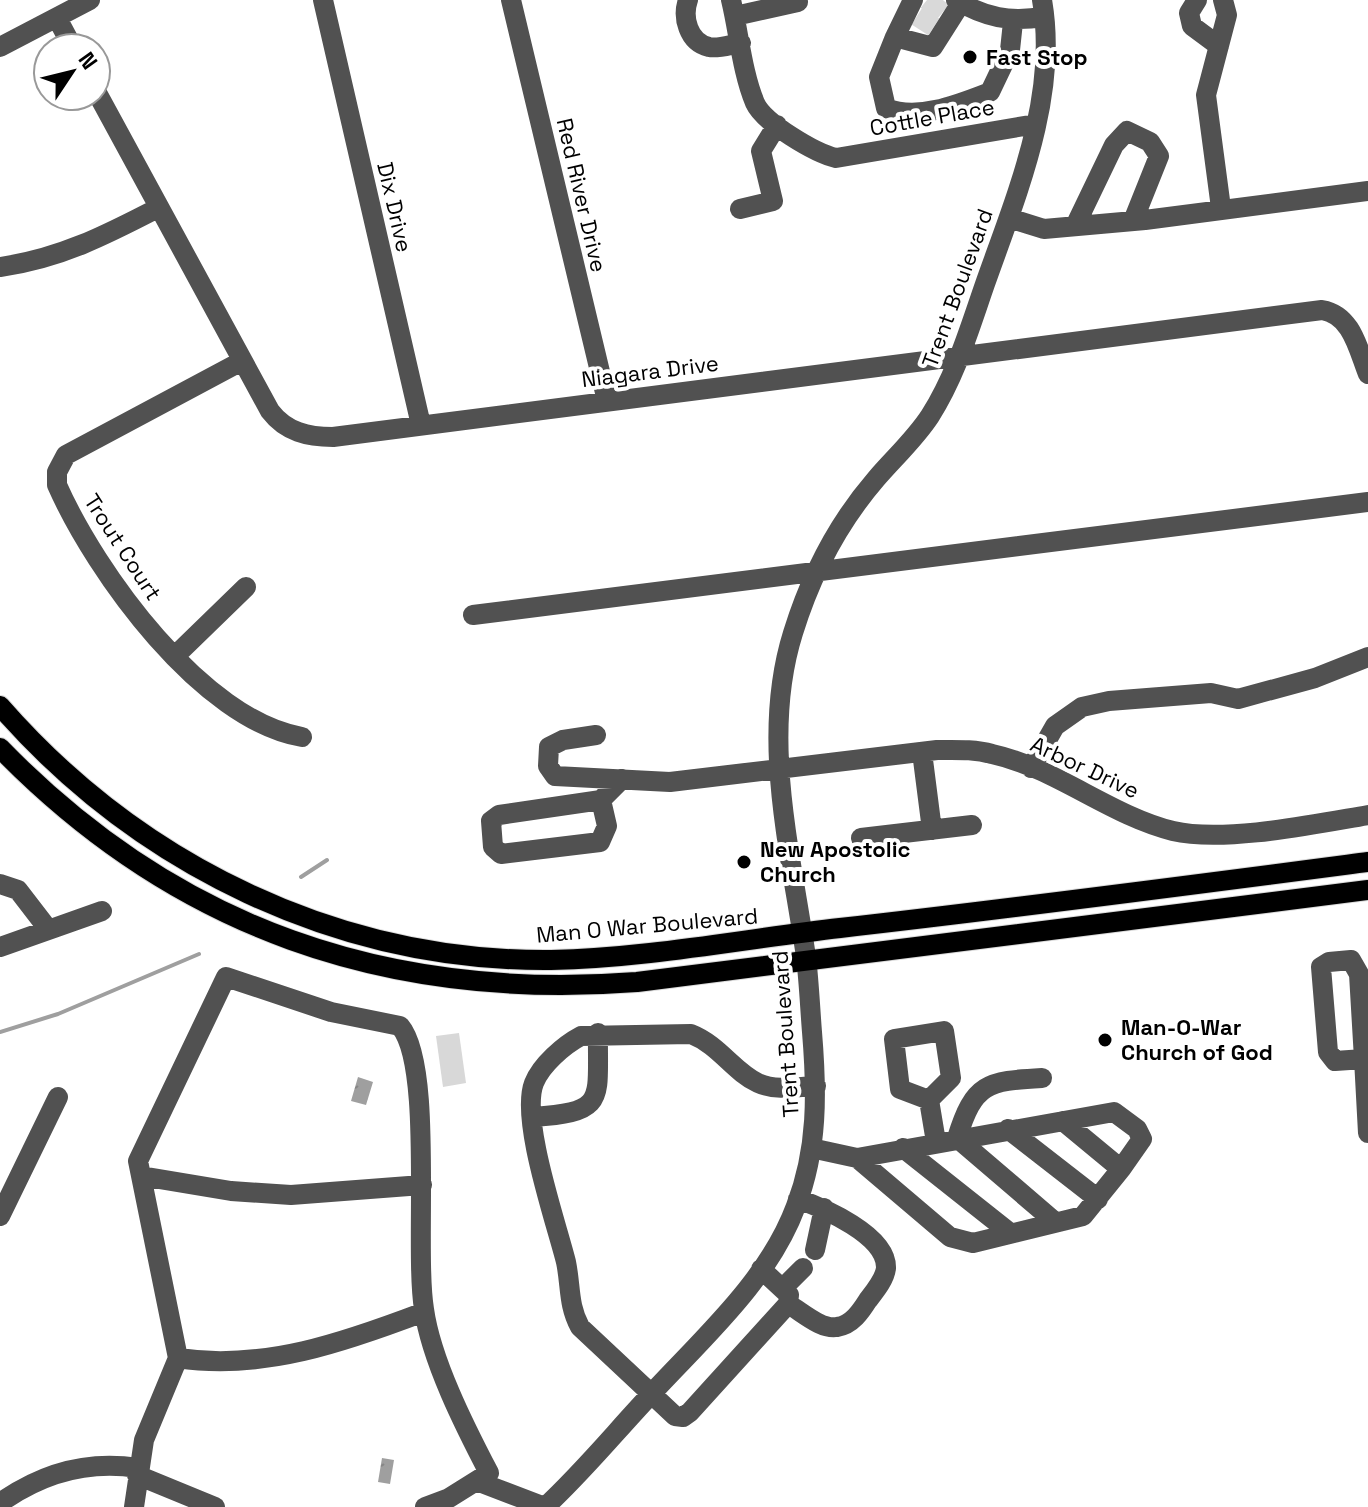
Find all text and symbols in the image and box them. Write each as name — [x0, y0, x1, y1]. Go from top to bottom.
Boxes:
north arrow — [32, 32, 112, 112]
place label: Fast Stop — [986, 43, 1088, 71]
text: N — [73, 46, 104, 75]
marker: Fast Stop — [961, 48, 979, 66]
street label: Cottle Place — [867, 92, 997, 142]
street label: Red River Drive — [551, 115, 613, 275]
street label: Dix Drive — [371, 159, 419, 255]
street label: Trent Boulevard — [915, 205, 999, 371]
street label: Niagara Drive — [580, 349, 720, 393]
street label: Trout Court — [78, 488, 168, 606]
street label: Arbor Drive — [1026, 730, 1144, 804]
place label: New Apostolic Church — [760, 835, 911, 888]
marker: New Apostolic Church — [735, 853, 753, 871]
street label: Man O War Boulevard — [535, 901, 759, 949]
street label: Trent Boulevard — [765, 950, 805, 1118]
place label: Man-O-War Church of God — [1121, 1013, 1273, 1066]
marker: Man-O-War Church of God — [1096, 1031, 1114, 1049]

